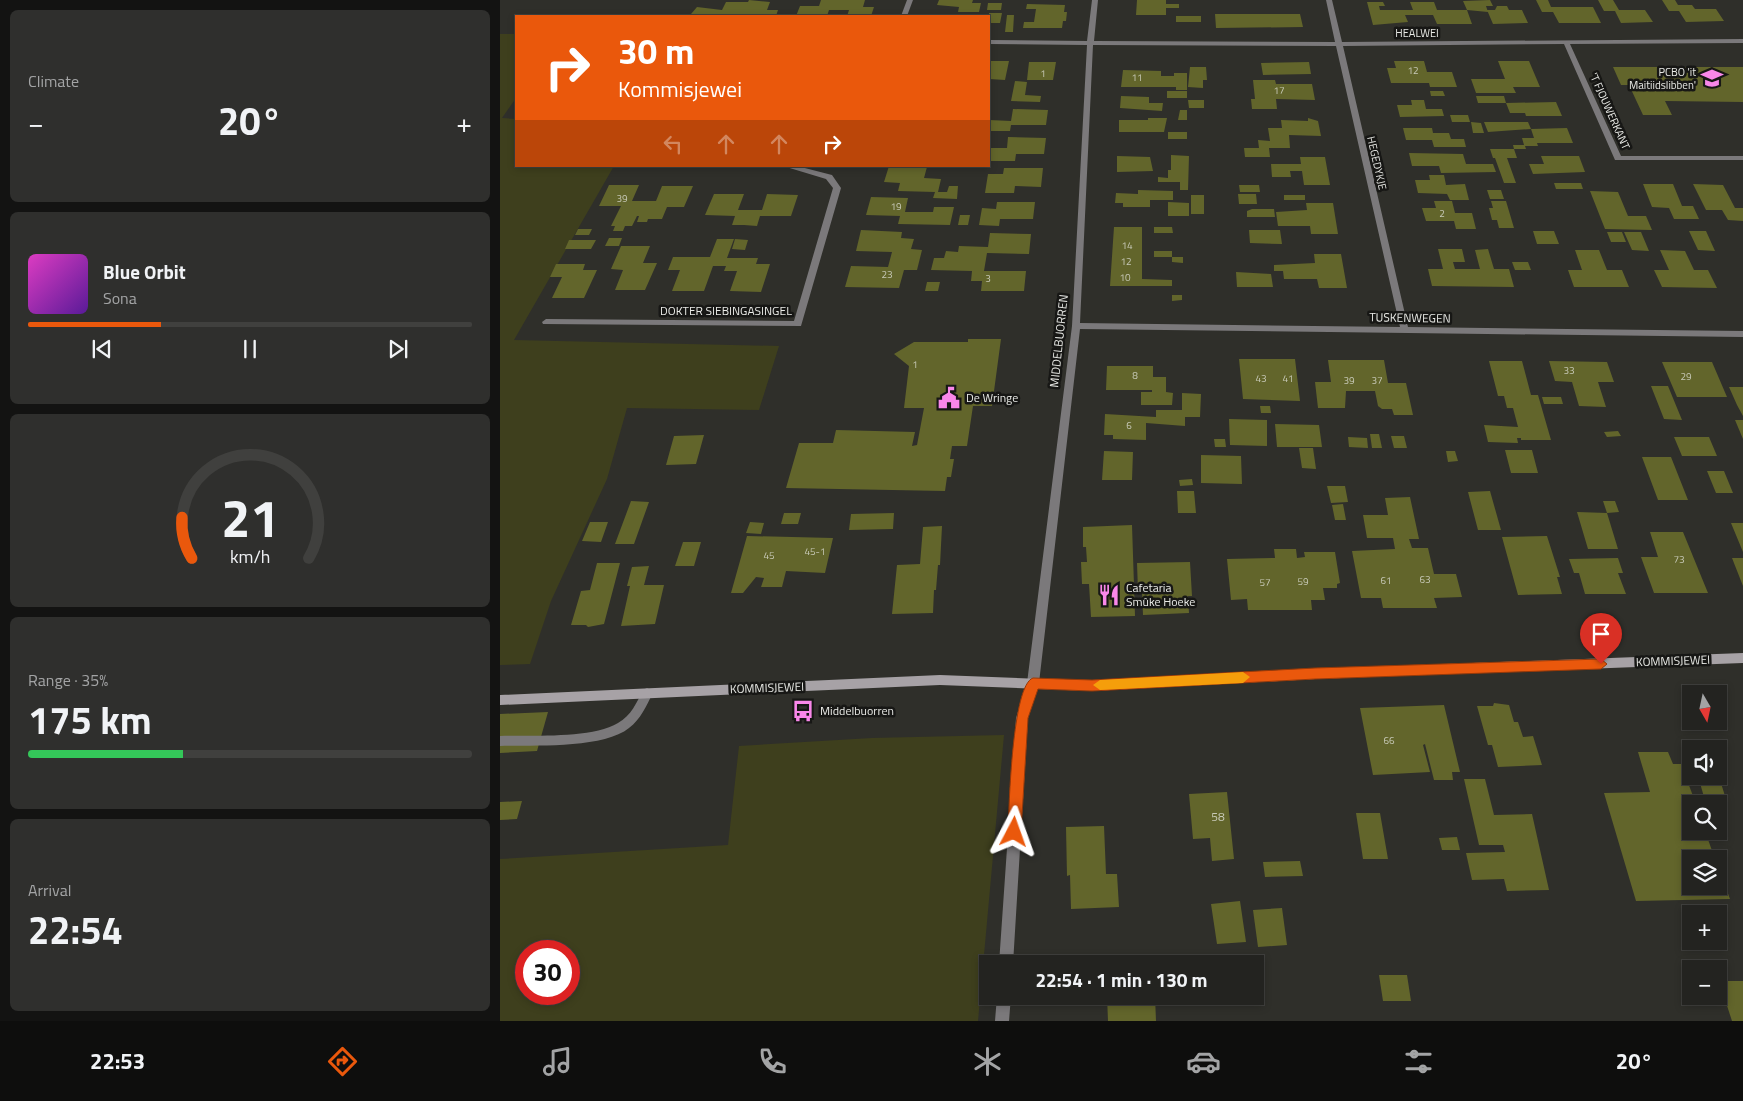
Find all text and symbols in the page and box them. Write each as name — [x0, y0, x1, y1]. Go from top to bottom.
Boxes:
text: 30 m — [618, 24, 694, 78]
street label: HEALWEI — [1395, 25, 1439, 41]
icon: right — [535, 35, 600, 100]
house number: 12 — [1407, 63, 1419, 78]
place label: PCBO 'it Maitiidslibben' — [1629, 64, 1696, 93]
school or university icon: PCBO 'it Maitiidslibben' — [1699, 65, 1725, 91]
house number: 1 — [1040, 66, 1046, 81]
text: Climate — [28, 69, 79, 93]
house number: 11 — [1131, 70, 1143, 85]
street label: 'T FJOUWERKANT — [1586, 70, 1634, 152]
text: Kommisjewei — [618, 72, 742, 106]
house number: 17 — [1273, 83, 1285, 98]
text: 20° — [218, 92, 282, 150]
text: − — [28, 101, 44, 144]
text: + — [456, 101, 472, 144]
icon: left — [659, 130, 687, 158]
icon: ahead — [712, 130, 740, 158]
icon: ahead — [765, 130, 793, 158]
icon: right — [818, 130, 846, 158]
street label: HEGEDYKJE — [1363, 135, 1391, 191]
house number: 39 — [616, 191, 628, 206]
house number: 19 — [890, 199, 902, 214]
house number: 2 — [1439, 206, 1445, 221]
house number: 14 — [1121, 238, 1133, 253]
house number: 12 — [1120, 254, 1132, 269]
text: Blue Orbit — [103, 257, 186, 286]
house number: 23 — [881, 267, 893, 282]
house number: 10 — [1119, 270, 1131, 285]
house number: 3 — [985, 271, 991, 286]
text: Sona — [103, 286, 137, 310]
street label: MIDDELBUORREN — [1044, 293, 1073, 388]
street label: DOKTER SIEBINGASINGEL — [660, 301, 792, 320]
street label: TUSKENWEGEN — [1369, 307, 1451, 328]
icon: previous — [88, 335, 116, 363]
icon: pause — [236, 335, 264, 363]
icon: next — [384, 335, 412, 363]
house number: 1 — [912, 357, 918, 372]
house number: 33 — [1563, 363, 1575, 378]
house number: 8 — [1132, 368, 1138, 383]
house number: 29 — [1680, 369, 1692, 384]
house number: 43 — [1255, 371, 1267, 386]
house number: 41 — [1282, 371, 1294, 386]
house number: 39 — [1343, 373, 1355, 388]
house number: 37 — [1371, 373, 1383, 388]
public building icon: De Wringe — [936, 385, 962, 411]
place label: De Wringe — [966, 388, 1018, 407]
house number: 6 — [1126, 418, 1132, 433]
text: 21 — [221, 478, 279, 557]
text: km/h — [230, 543, 270, 570]
house number: 45-1 — [804, 544, 826, 559]
house number: 45 — [763, 548, 775, 563]
house number: 73 — [1673, 552, 1685, 567]
house number: 63 — [1419, 572, 1431, 587]
house number: 61 — [1380, 573, 1392, 588]
house number: 59 — [1297, 574, 1309, 589]
house number: 57 — [1259, 575, 1271, 590]
place label: Cafetaria Smûke Hoeke — [1126, 578, 1195, 611]
restaurant icon: Cafetaria Smûke Hoeke — [1096, 582, 1122, 608]
pin — [1580, 613, 1622, 664]
icon: arrive — [1587, 620, 1615, 648]
street label: KOMMISJEWEI — [1636, 650, 1710, 671]
text: Range · 35% — [28, 668, 108, 692]
street label: KOMMISJEWEI — [730, 677, 804, 698]
north arrow — [1682, 685, 1728, 730]
map controls — [1682, 685, 1727, 1005]
text: 175 km — [28, 691, 152, 749]
bus stop icon: Middelbuorren — [790, 698, 816, 724]
place label: Middelbuorren — [820, 701, 894, 720]
house number: 66 — [1383, 733, 1395, 748]
button: sound — [1682, 740, 1727, 785]
button: search — [1682, 795, 1727, 840]
position arrow — [987, 805, 1039, 857]
house number: 58 — [1211, 807, 1225, 826]
button: layers — [1682, 850, 1727, 895]
text: Arrival — [28, 878, 71, 902]
text: 22:54 — [28, 901, 123, 959]
button: + — [1682, 905, 1727, 950]
speed limit sign: 30 — [515, 940, 580, 1005]
button: − — [1682, 960, 1727, 1005]
text: 22:54 · 1 min · 130 m — [1035, 965, 1208, 994]
text: 22:53 — [90, 1044, 145, 1078]
icon: directions — [325, 1044, 360, 1079]
icon: music — [540, 1044, 575, 1079]
icon: phone — [755, 1044, 790, 1079]
icon: climate — [970, 1044, 1005, 1079]
icon: car — [1186, 1044, 1221, 1079]
icon: filters — [1401, 1044, 1436, 1079]
text: 20° — [1616, 1044, 1653, 1078]

